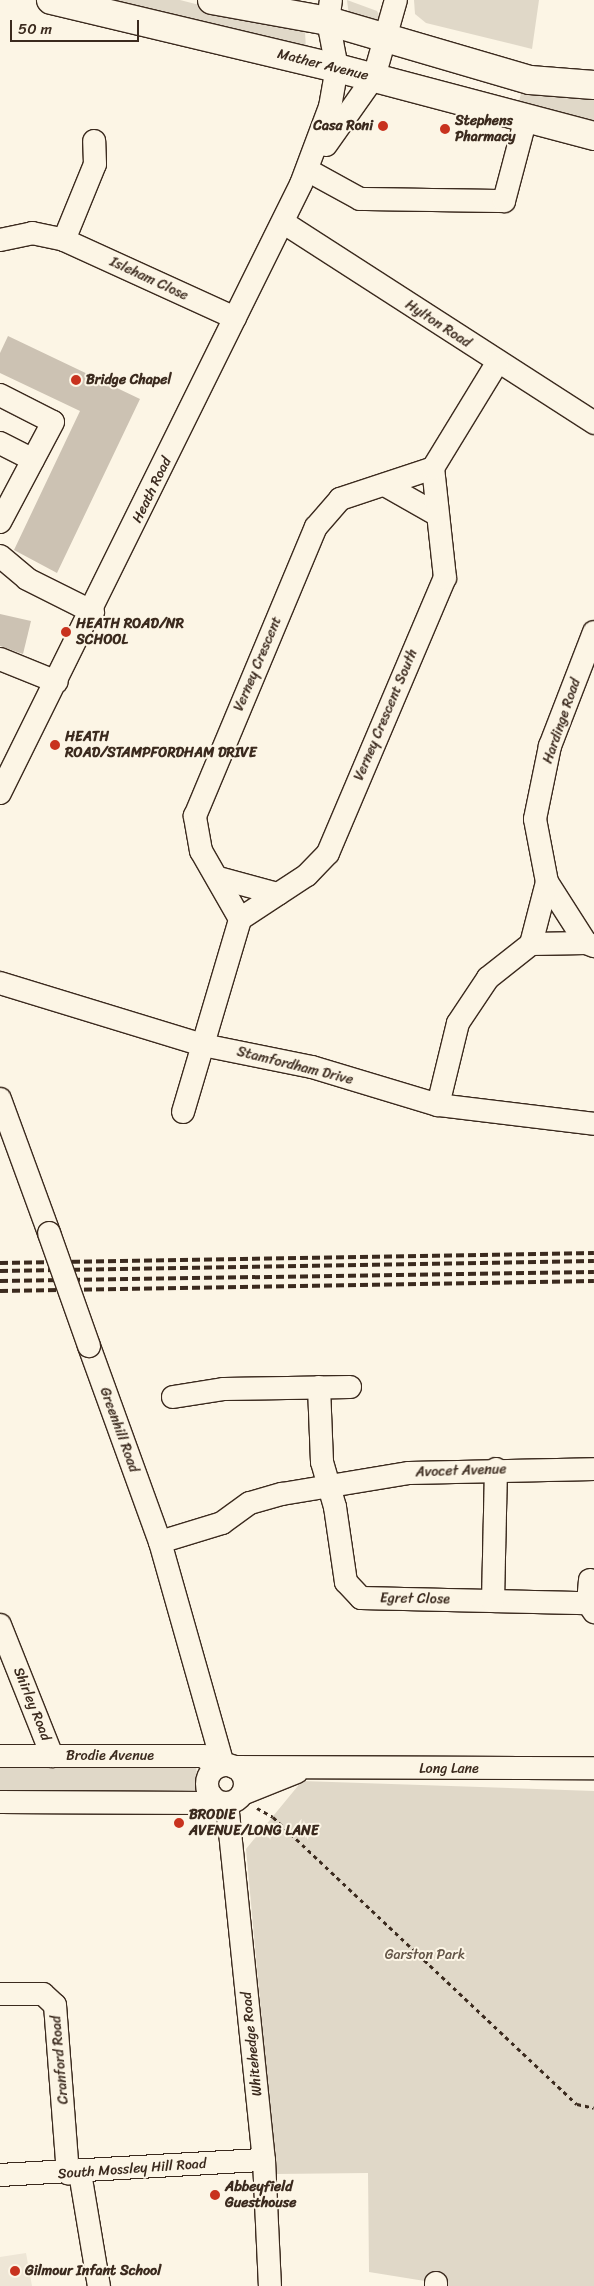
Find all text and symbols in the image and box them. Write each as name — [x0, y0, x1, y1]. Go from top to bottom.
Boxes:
scale bar — [12, 10, 141, 42]
text: 50 m — [18, 16, 52, 42]
street label: Mather Avenue — [276, 46, 370, 84]
place label: Stephens Pharmacy — [455, 113, 516, 146]
place label: Casa Roni — [313, 118, 373, 134]
marker: Casa Roni — [377, 120, 389, 132]
marker: Stephens Pharmacy — [439, 123, 451, 135]
street label: Isleham Close — [107, 253, 191, 305]
street label: Hylton Road — [402, 296, 474, 352]
place label: Bridge Chapel — [86, 372, 171, 388]
marker: Bridge Chapel — [70, 374, 82, 386]
street label: Heath Road — [129, 454, 175, 526]
street label: Verney Crescent — [230, 614, 286, 714]
place label: HEATH ROAD/NR SCHOOL — [76, 616, 184, 648]
marker: HEATH ROAD/NR SCHOOL — [60, 626, 72, 638]
street label: Verney Crescent South — [350, 646, 422, 784]
street label: Hardinge Road — [540, 676, 584, 766]
place label: HEATH ROAD/STAMPFORDHAM DRIVE — [65, 729, 256, 762]
marker: HEATH ROAD/STAMPFORDHAM DRIVE — [49, 739, 61, 751]
street label: Stamfordham Drive — [235, 1043, 355, 1089]
street label: Greenhill Road — [96, 1385, 142, 1475]
street label: Avocet Avenue — [415, 1461, 507, 1481]
street label: Egret Close — [380, 1590, 450, 1608]
street label: Shirley Road — [10, 1665, 54, 1743]
street label: Brodie Avenue — [66, 1748, 154, 1764]
street label: Long Lane — [419, 1761, 479, 1777]
place label: BRODIE AVENUE/LONG LANE — [189, 1807, 319, 1840]
marker: BRODIE AVENUE/LONG LANE — [173, 1817, 185, 1829]
park label: Garston Park — [385, 1947, 465, 1963]
street label: Whitehedge Road — [238, 1991, 266, 2097]
street label: Cranford Road — [48, 2015, 72, 2105]
street label: South Mossley Hill Road — [57, 2155, 207, 2183]
place label: Abbeyfield Guesthouse — [225, 2179, 296, 2212]
marker: Abbeyfield Guesthouse — [209, 2189, 221, 2201]
place label: Gilmour Infant School — [25, 2263, 161, 2279]
marker: Gilmour Infant School — [9, 2265, 21, 2277]

